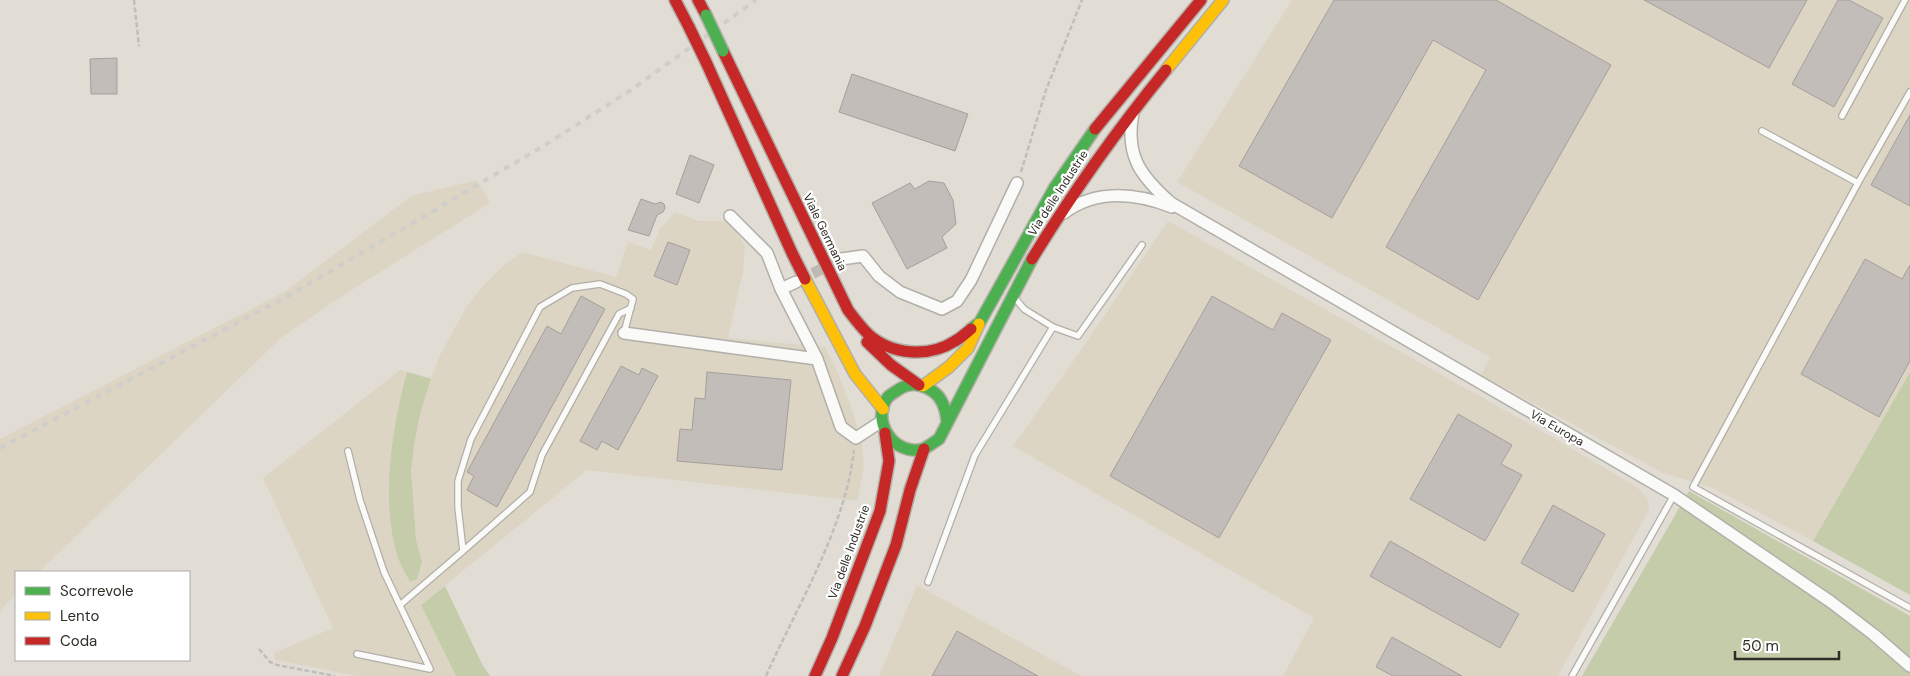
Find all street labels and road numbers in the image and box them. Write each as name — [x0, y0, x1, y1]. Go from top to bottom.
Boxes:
street label: Via delle Industrie — [1024, 147, 1092, 239]
street label: Viale Germania — [799, 191, 851, 273]
street label: Via Europa — [1527, 406, 1587, 450]
street label: Via delle Industrie — [825, 503, 874, 601]

